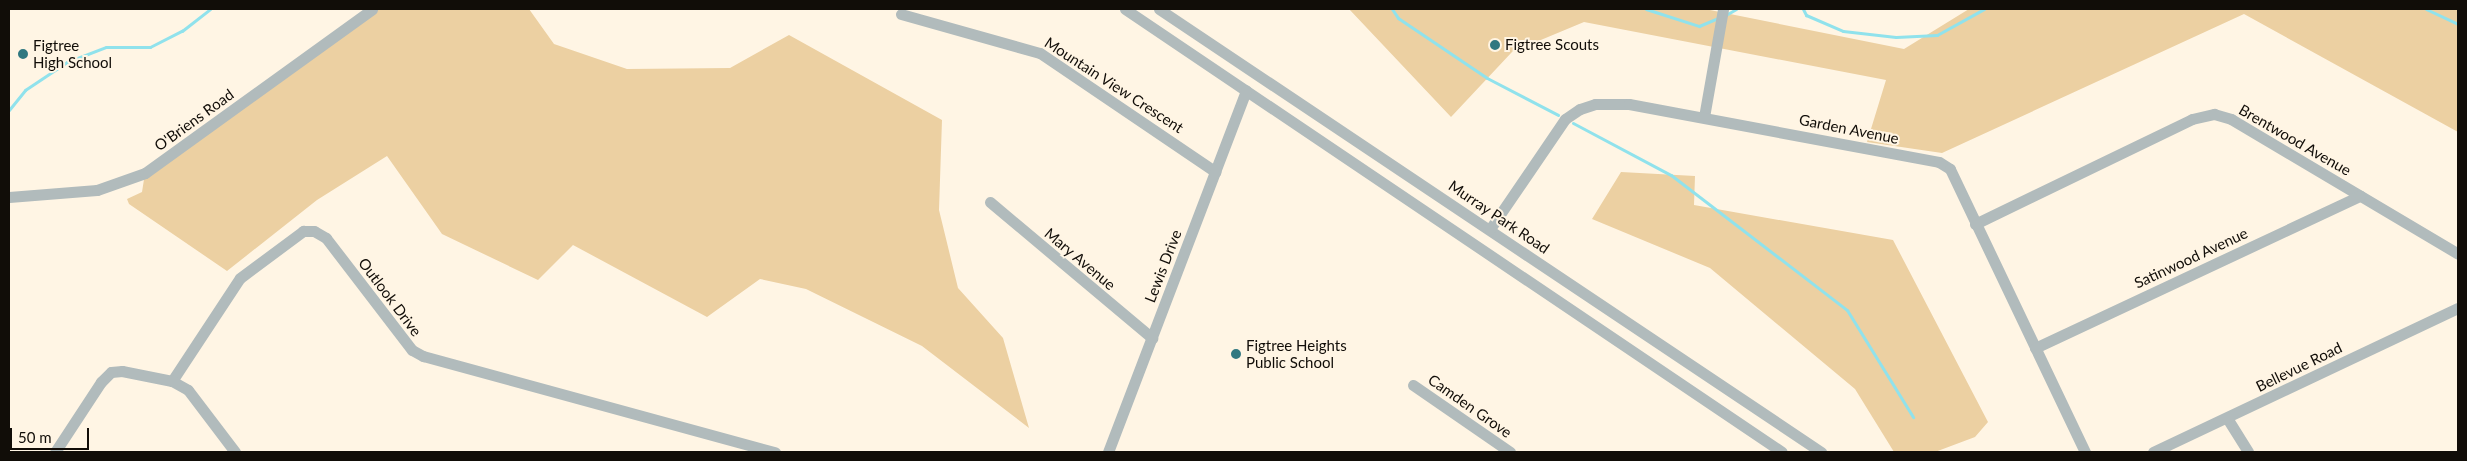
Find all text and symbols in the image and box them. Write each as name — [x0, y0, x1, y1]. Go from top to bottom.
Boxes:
street label: Mountain View Crescent — [1041, 33, 1187, 137]
place label: Figtree High School — [33, 36, 112, 71]
place label: Figtree Scouts — [1505, 36, 1599, 54]
marker: Figtree Scouts — [1489, 39, 1501, 51]
marker: Figtree High School — [17, 48, 29, 60]
street label: O'Briens Road — [151, 85, 237, 155]
street label: Brentwood Avenue — [2236, 100, 2354, 180]
street label: Garden Avenue — [1797, 110, 1901, 148]
street label: Murray Park Road — [1445, 176, 1553, 258]
street label: Mary Avenue — [1041, 224, 1119, 294]
street label: Satinwood Avenue — [2131, 224, 2251, 292]
street label: Lewis Drive — [1141, 227, 1185, 305]
street label: Outlook Drive — [355, 254, 425, 340]
place label: Figtree Heights Public School — [1246, 336, 1347, 371]
street label: Bellevue Road — [2253, 338, 2345, 396]
marker: Figtree Heights Public School — [1230, 348, 1242, 360]
street label: Camden Grove — [1425, 371, 1515, 441]
scale bar — [12, 418, 91, 450]
text: 50 m — [18, 428, 52, 446]

